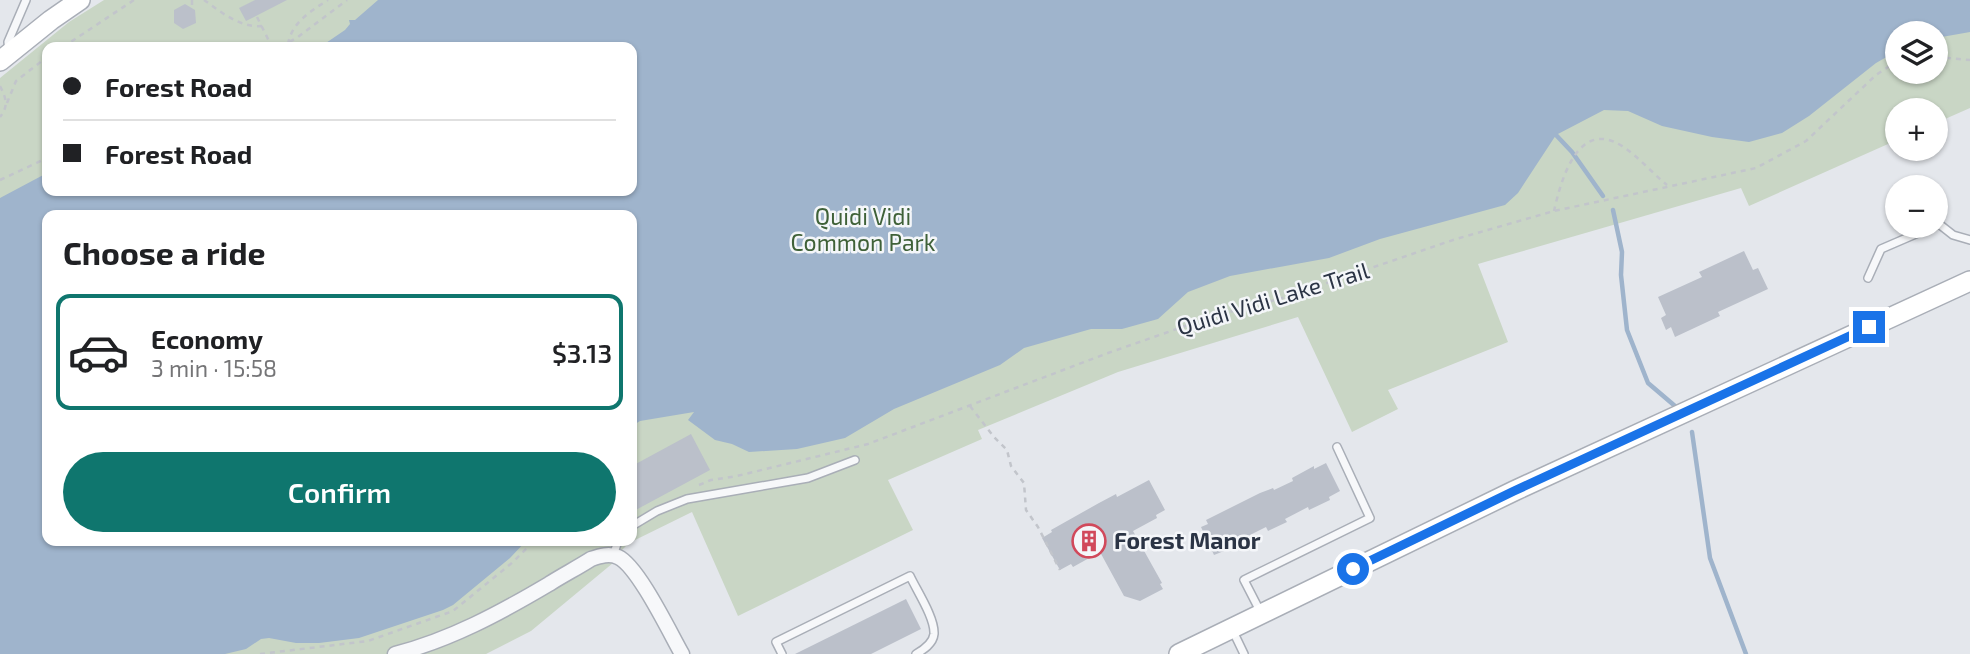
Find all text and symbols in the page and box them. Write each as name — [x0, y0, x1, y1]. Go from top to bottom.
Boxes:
map controls — [1885, 21, 1948, 238]
button: layers — [1885, 21, 1948, 84]
text: Forest Road — [105, 71, 252, 102]
button: + — [1885, 98, 1948, 161]
text: Forest Road — [105, 138, 252, 169]
button: − — [1885, 175, 1948, 238]
park label: Quidi Vidi Common Park — [790, 202, 936, 256]
text: Choose a ride — [63, 233, 266, 271]
street label: Quidi Vidi Lake Trail — [1173, 255, 1372, 341]
route end — [1853, 311, 1885, 343]
icon: car — [67, 321, 130, 384]
text: Economy — [151, 323, 263, 354]
text: $3.13 — [552, 337, 612, 368]
text: 3 min · 15:58 — [151, 354, 277, 382]
button: Confirm — [63, 452, 616, 532]
building icon: Forest Manor — [1070, 522, 1108, 560]
place label: Forest Manor — [1114, 526, 1261, 554]
route start — [1337, 553, 1369, 585]

